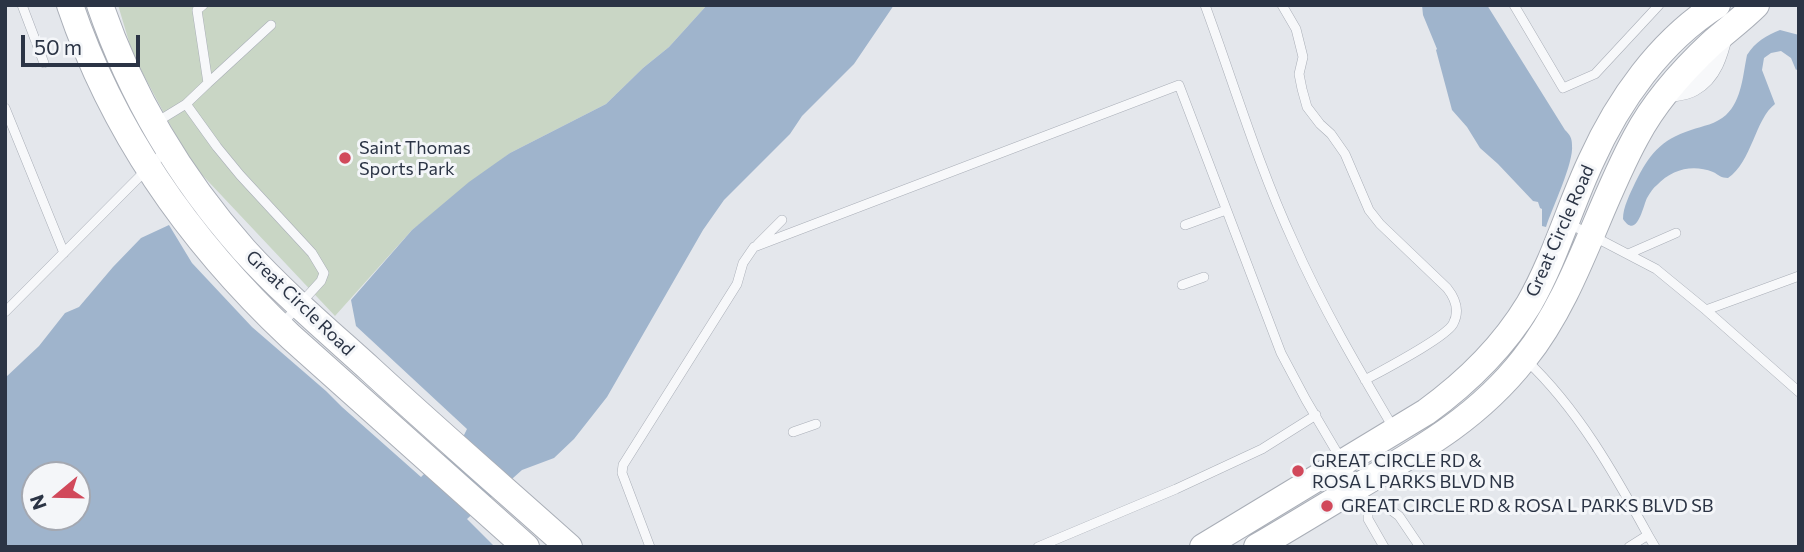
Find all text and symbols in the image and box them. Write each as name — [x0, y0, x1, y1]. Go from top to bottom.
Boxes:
scale bar — [24, 21, 144, 65]
text: 50 m — [34, 34, 82, 59]
place label: Saint Thomas Sports Park — [359, 137, 471, 180]
marker: Saint Thomas Sports Park — [337, 150, 353, 166]
street label: Great Circle Road — [1521, 162, 1599, 300]
street label: Great Circle Road — [241, 246, 359, 360]
place label: GREAT CIRCLE RD & ROSA L PARKS BLVD NB — [1312, 450, 1514, 492]
north arrow — [21, 461, 91, 531]
marker: GREAT CIRCLE RD & ROSA L PARKS BLVD NB — [1290, 463, 1306, 479]
text: N — [24, 492, 51, 513]
place label: GREAT CIRCLE RD & ROSA L PARKS BLVD SB — [1341, 495, 1713, 517]
marker: GREAT CIRCLE RD & ROSA L PARKS BLVD SB — [1319, 498, 1335, 514]

